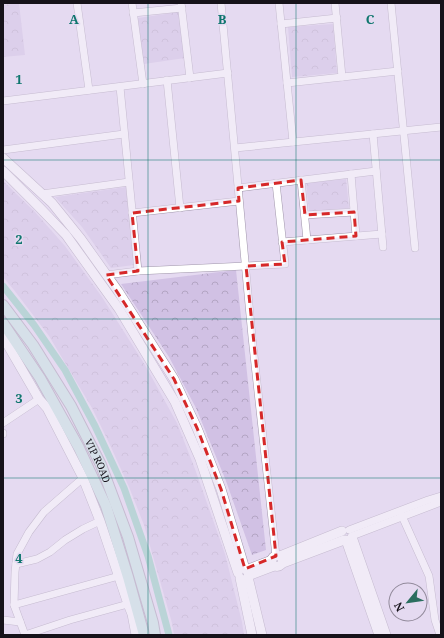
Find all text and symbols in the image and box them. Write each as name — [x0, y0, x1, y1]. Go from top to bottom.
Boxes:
text: A — [69, 10, 79, 28]
text: B — [218, 10, 227, 28]
text: C — [366, 10, 375, 28]
text: 1 — [15, 70, 23, 88]
text: 2 — [15, 230, 23, 248]
text: 3 — [15, 389, 23, 407]
street label: VIP ROAD — [82, 436, 114, 485]
text: 4 — [15, 549, 23, 567]
north arrow — [388, 582, 428, 622]
text: N — [390, 599, 407, 615]

